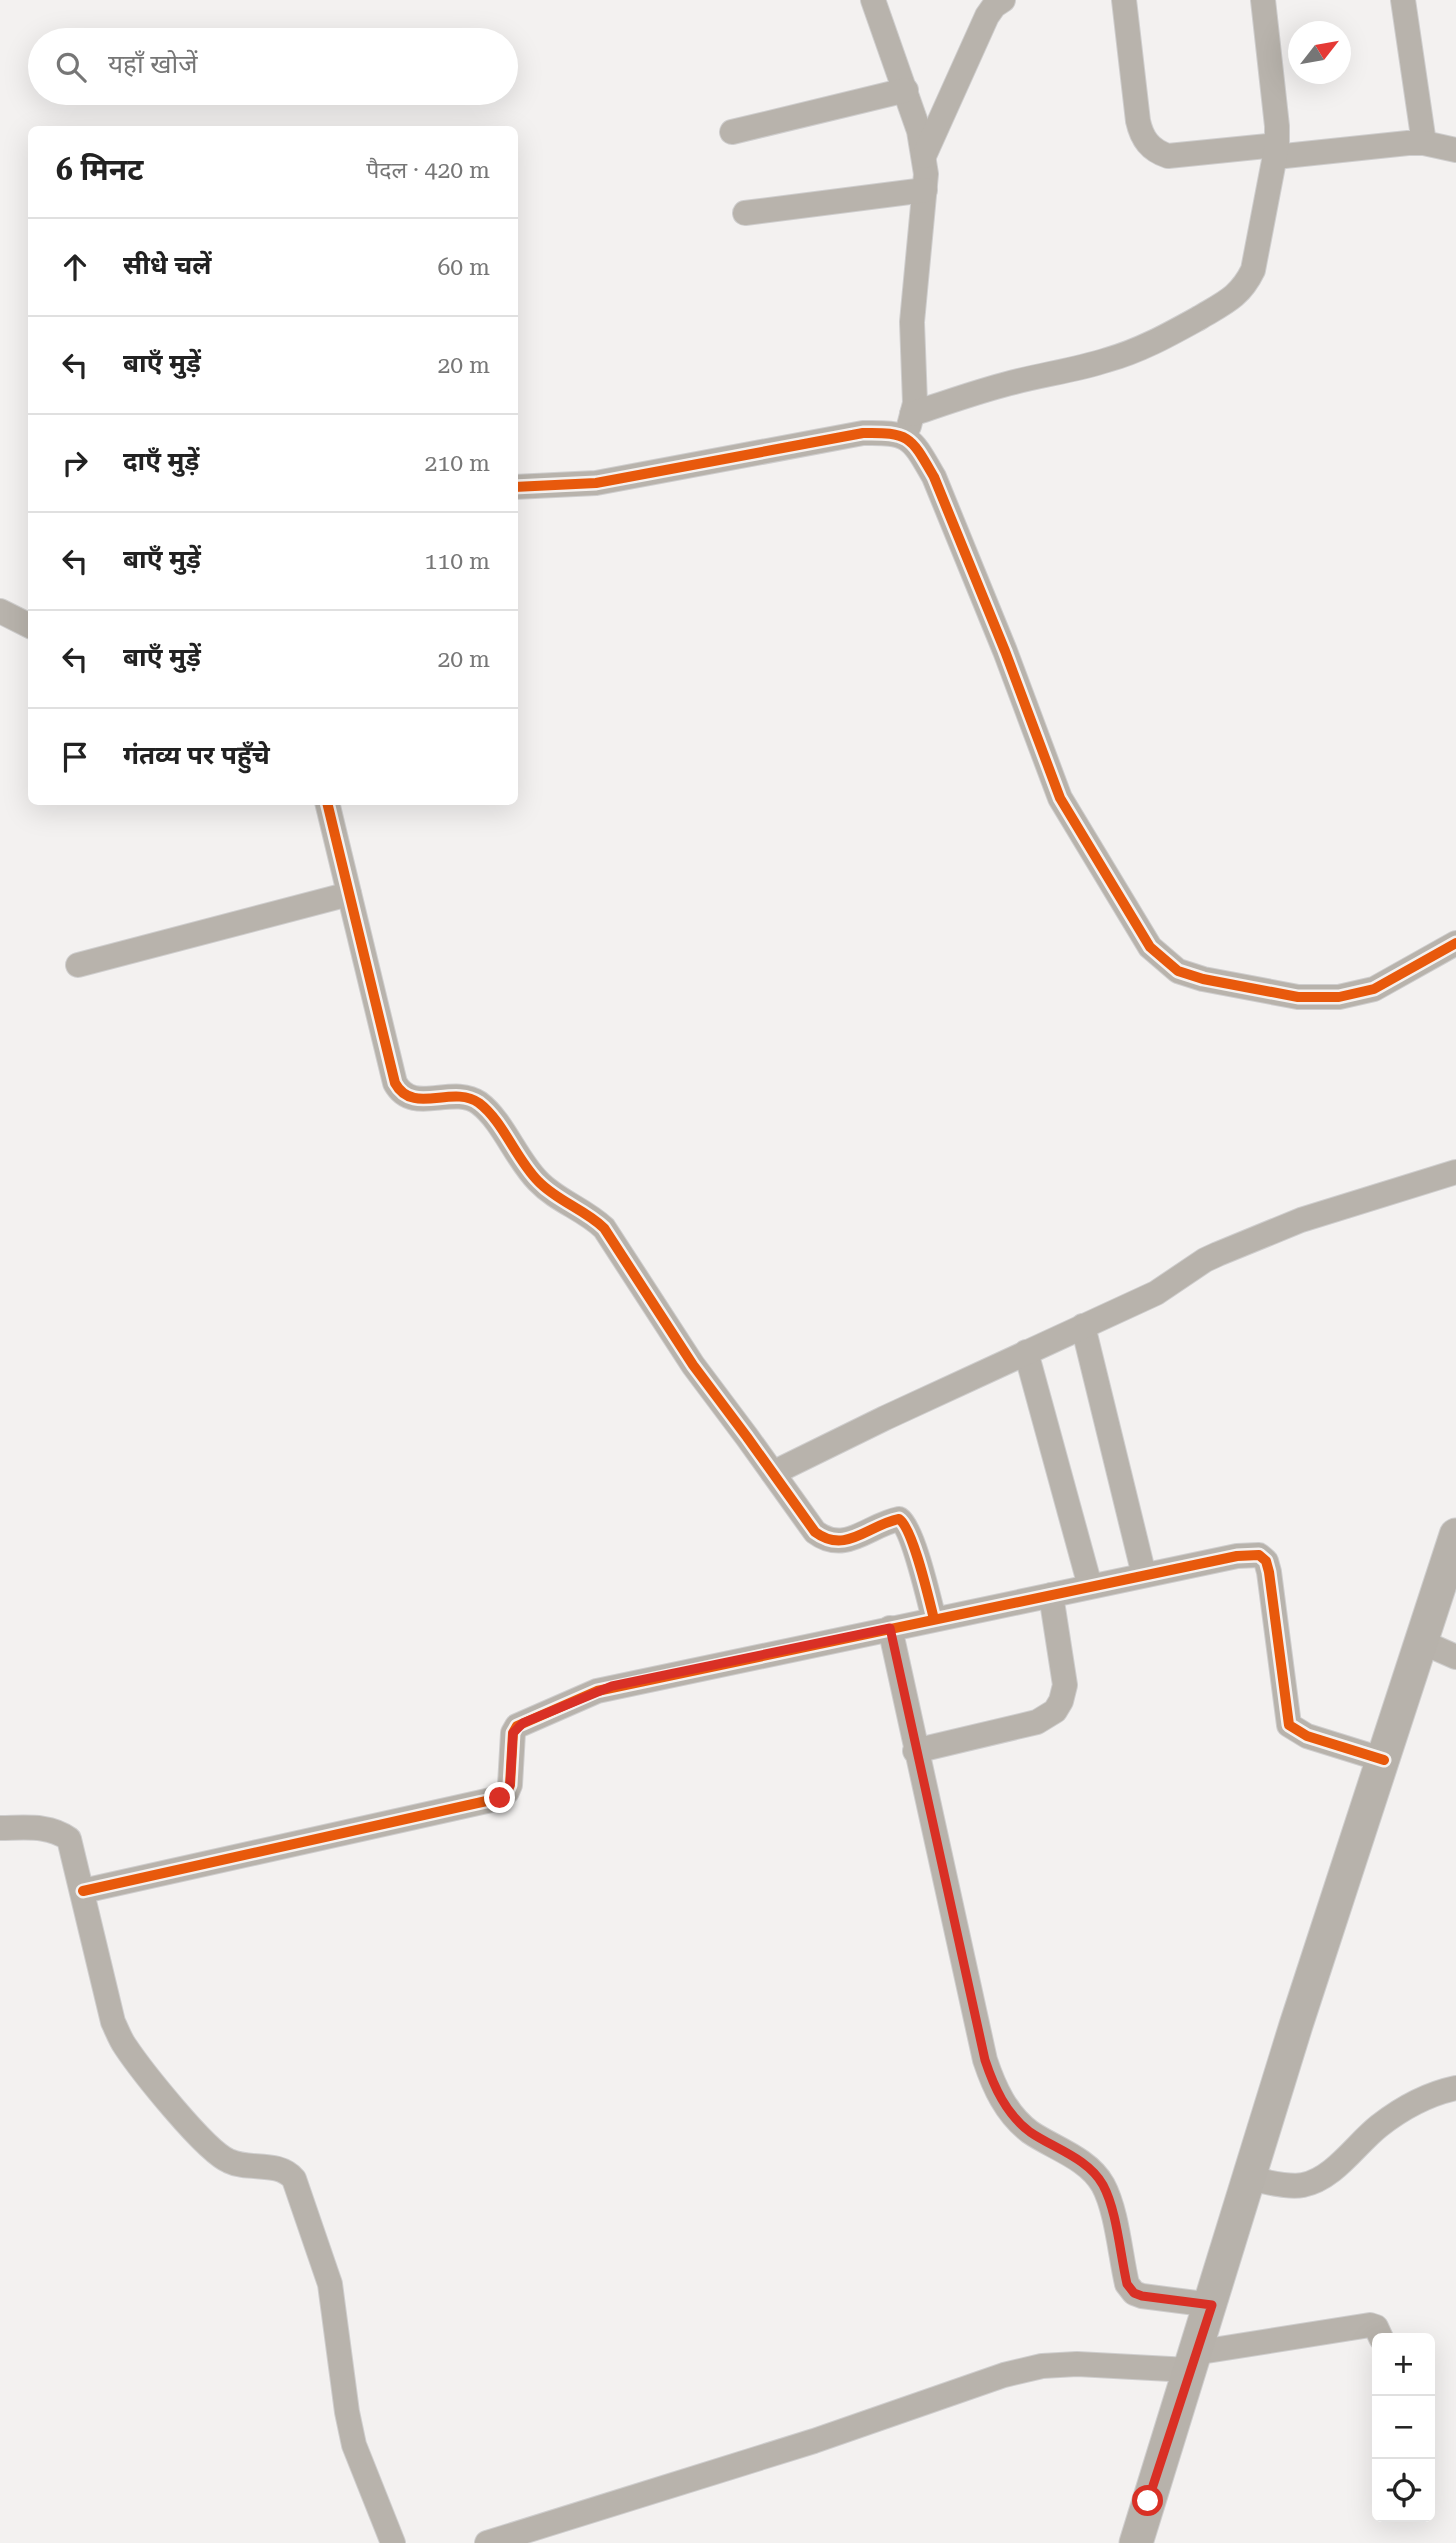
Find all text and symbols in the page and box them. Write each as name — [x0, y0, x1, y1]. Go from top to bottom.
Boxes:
north arrow — [1288, 21, 1351, 84]
search box — [28, 28, 518, 105]
icon: search — [52, 48, 90, 86]
text: यहाँ खोजें — [108, 49, 198, 79]
text: 6 मिनट — [56, 152, 143, 187]
text: पैदल · 420 m — [366, 157, 490, 184]
icon: ahead — [56, 248, 94, 286]
text: सीधे चलें — [123, 250, 212, 280]
text: 60 m — [437, 254, 490, 281]
icon: left — [56, 346, 94, 384]
text: बाएँ मुड़ें — [123, 348, 201, 378]
text: 20 m — [437, 352, 490, 379]
icon: right — [56, 444, 94, 482]
text: दाएँ मुड़ें — [123, 446, 199, 476]
text: 210 m — [425, 450, 490, 477]
icon: left — [56, 542, 94, 580]
text: बाएँ मुड़ें — [123, 544, 201, 574]
text: 110 m — [425, 548, 490, 575]
icon: left — [56, 640, 94, 678]
text: बाएँ मुड़ें — [123, 642, 201, 672]
text: 20 m — [437, 646, 490, 673]
icon: arrive — [56, 738, 94, 776]
text: गंतव्य पर पहुँचे — [123, 740, 270, 770]
route end — [484, 1782, 515, 1813]
map controls — [1372, 2333, 1435, 2522]
button: + — [1372, 2333, 1435, 2396]
button: − — [1372, 2396, 1435, 2459]
button: locate — [1372, 2459, 1435, 2522]
route start — [1132, 2485, 1163, 2516]

